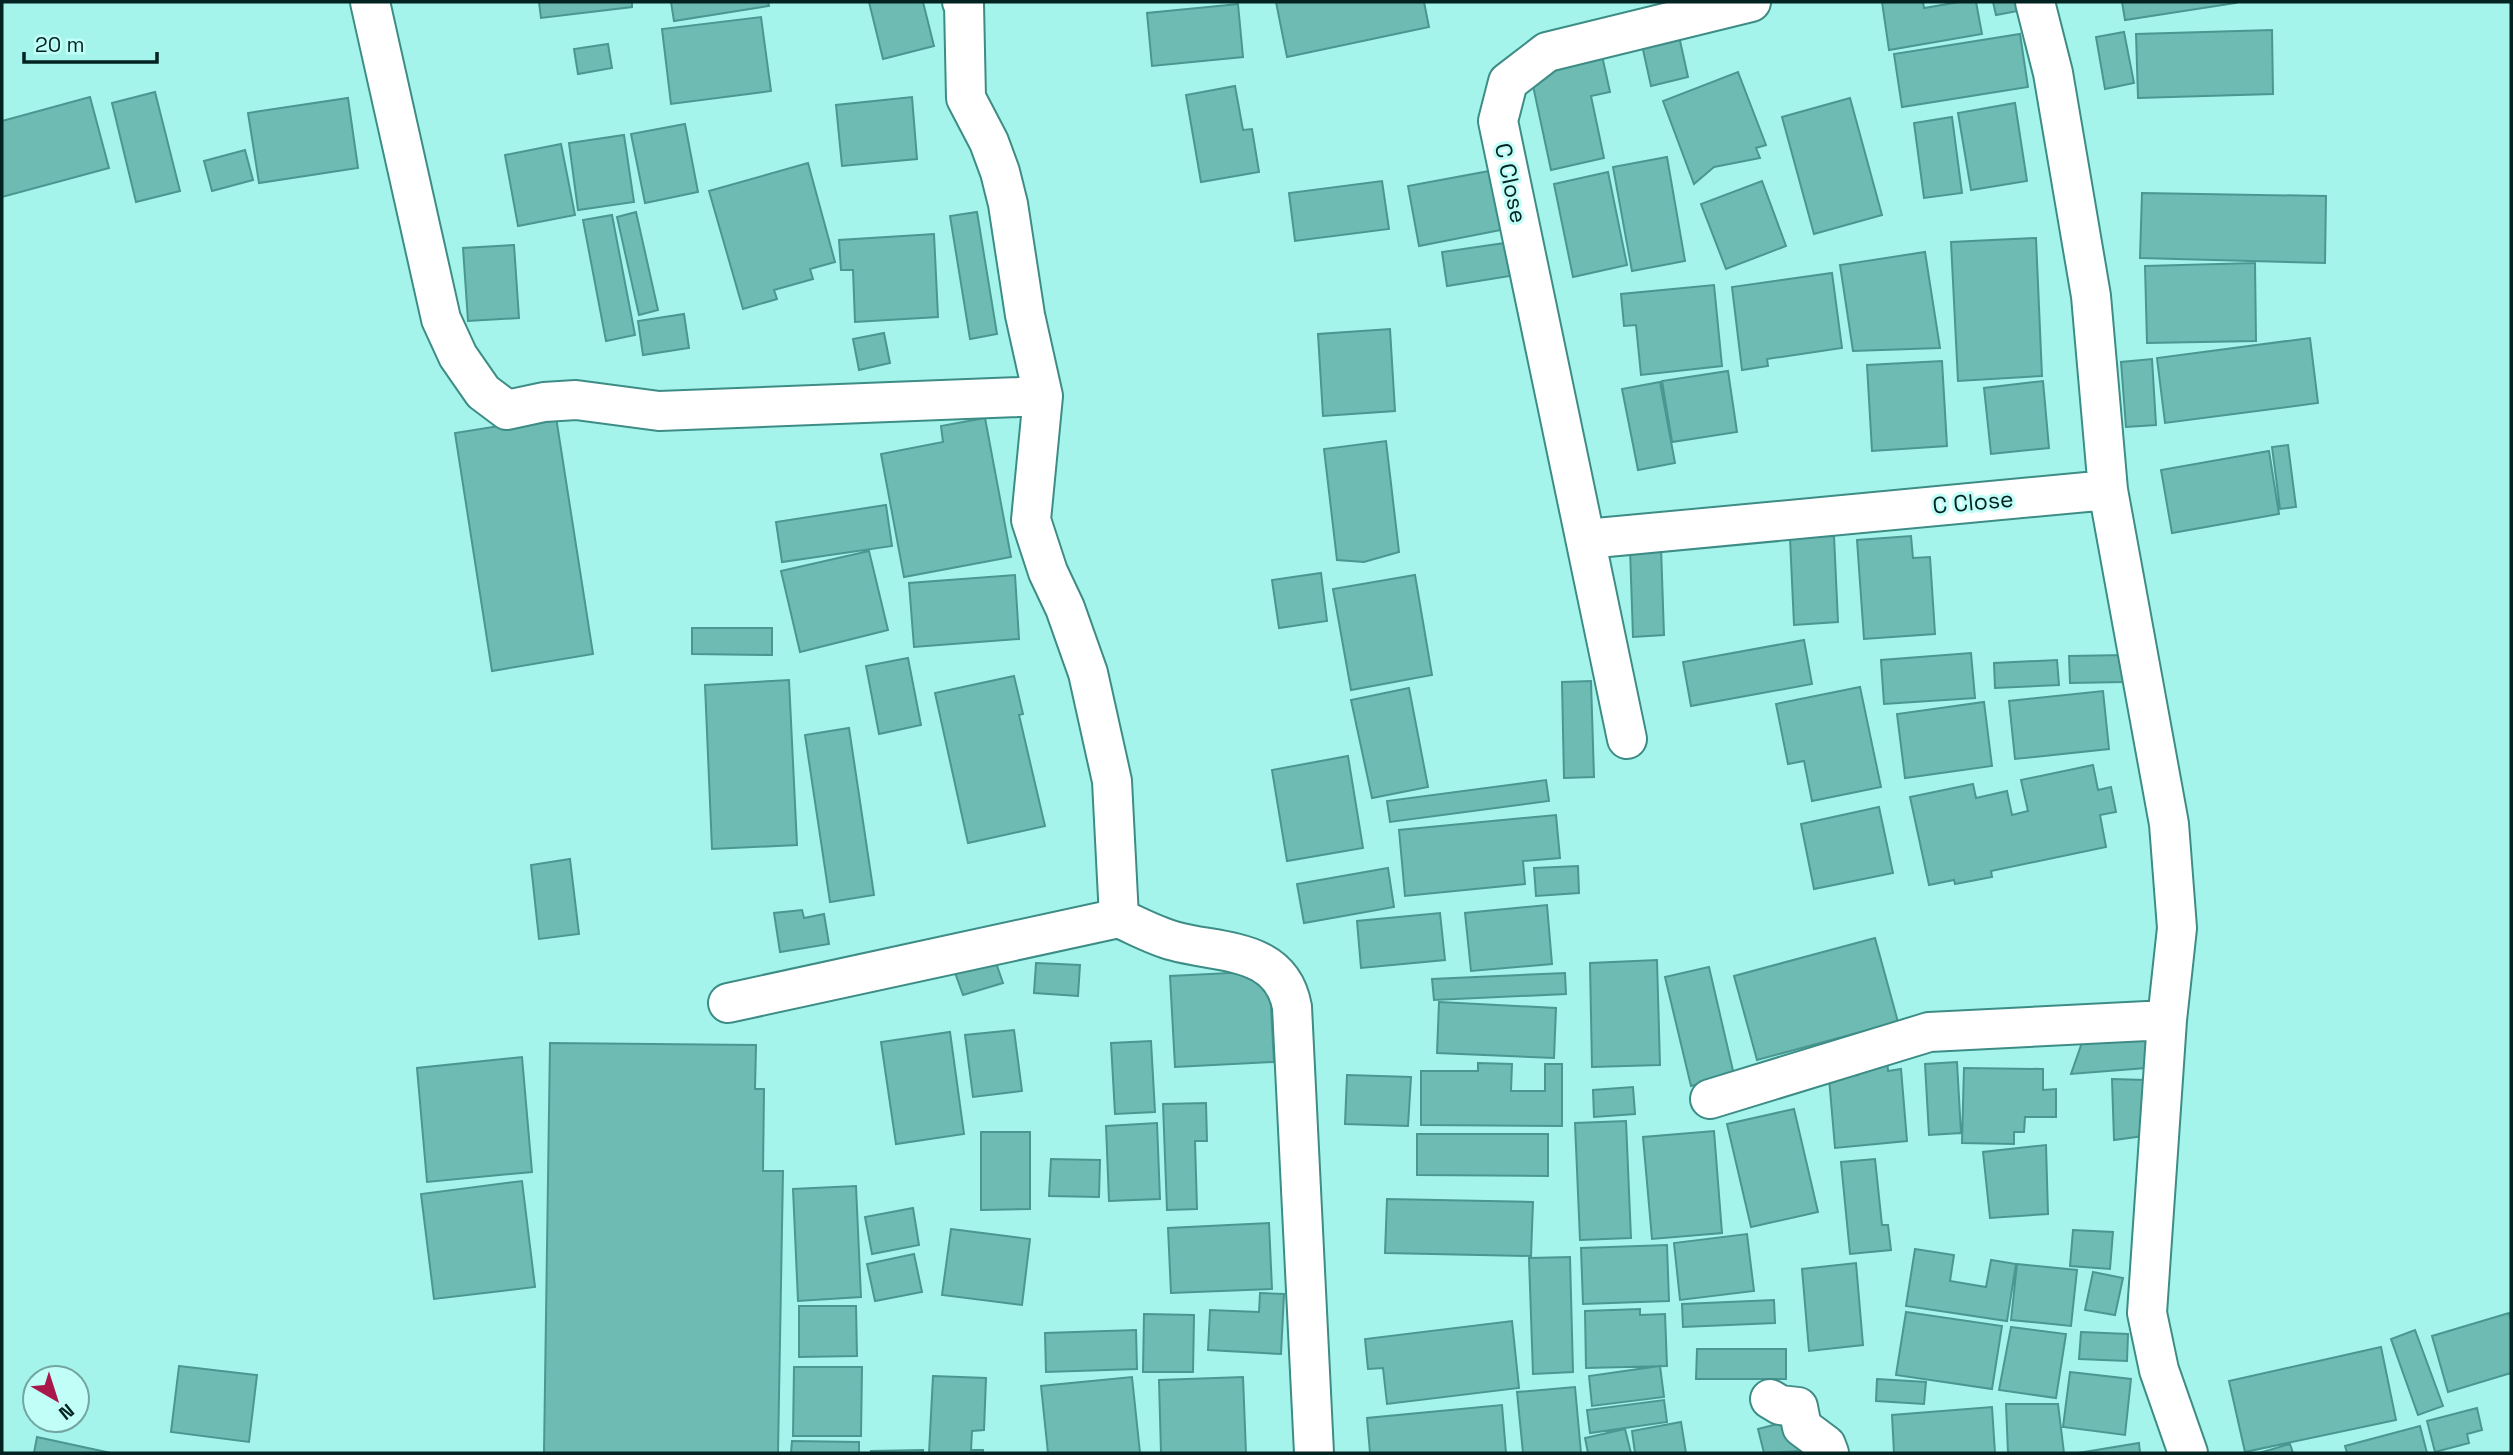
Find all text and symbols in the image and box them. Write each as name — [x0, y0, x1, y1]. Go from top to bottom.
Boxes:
scale bar — [24, 21, 158, 65]
text: 20 m — [35, 31, 85, 58]
street label: C Close — [1488, 140, 1534, 226]
street label: C Close — [1931, 484, 2015, 520]
north arrow — [21, 1364, 91, 1434]
text: N — [54, 1398, 79, 1426]

